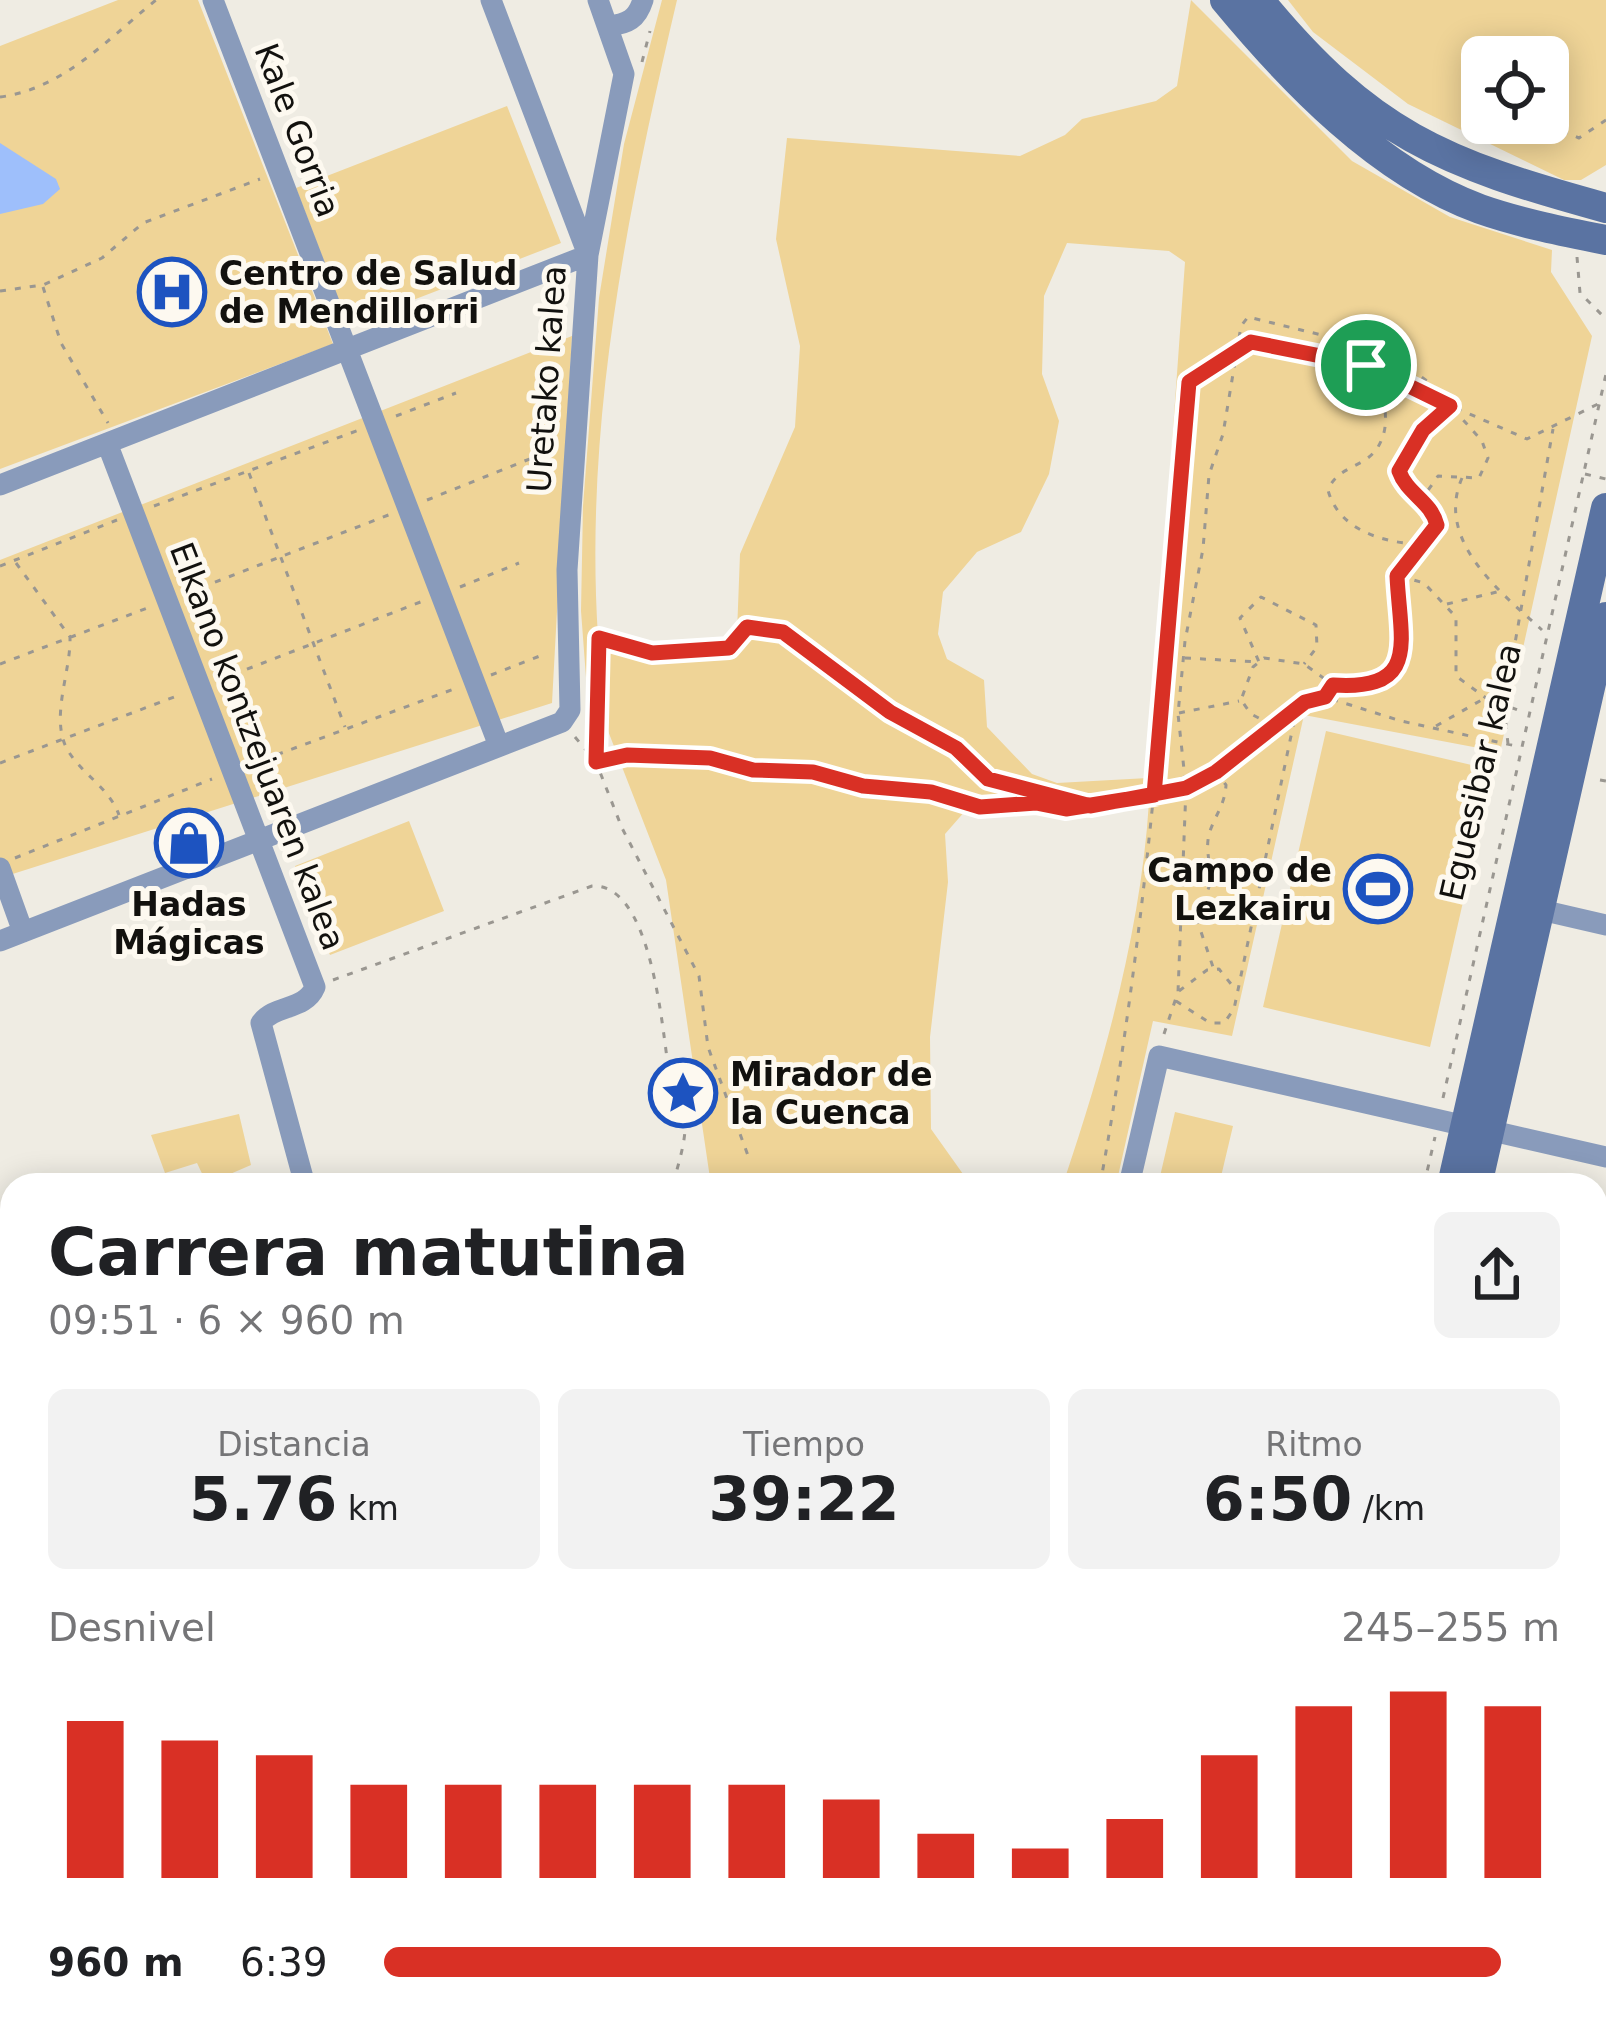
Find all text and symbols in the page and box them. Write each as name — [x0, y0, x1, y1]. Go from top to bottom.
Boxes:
map controls — [1461, 36, 1569, 144]
button: locate — [1461, 36, 1569, 144]
street label: Kale Gorria — [247, 38, 349, 223]
place label: Centro de Salud de Mendillorri — [219, 254, 517, 331]
hospital icon: Centro de Salud de Mendillorri — [137, 257, 207, 327]
street label: Uretako kalea — [519, 264, 574, 494]
pin — [1315, 314, 1417, 416]
icon: arrive — [1333, 332, 1399, 398]
street label: Elkano kontzejuaren kalea — [162, 537, 353, 955]
street label: Eguesibar kalea — [1432, 640, 1529, 905]
shop icon: Hadas Mágicas — [154, 808, 224, 878]
place label: Campo de Lezkairu — [1147, 851, 1332, 928]
sports icon: Campo de Lezkairu — [1343, 854, 1413, 924]
place label: Hadas Mágicas — [113, 885, 265, 962]
place label: Mirador de la Cuenca — [730, 1055, 933, 1132]
place icon: Mirador de la Cuenca — [648, 1058, 718, 1128]
button: share — [1434, 1212, 1560, 1338]
text: Carrera matutina — [48, 1214, 688, 1291]
text: 09:51 · 6 × 960 m — [48, 1298, 405, 1343]
text: Distancia — [217, 1425, 371, 1464]
text: Tiempo — [743, 1425, 865, 1464]
text: Ritmo — [1265, 1425, 1363, 1464]
text: 5.76 — [189, 1464, 337, 1534]
text: 39:22 — [709, 1464, 900, 1534]
text: 6:50 — [1203, 1464, 1352, 1534]
text: km — [337, 1489, 399, 1528]
text: /km — [1352, 1489, 1425, 1528]
text: Desnivel — [48, 1605, 216, 1650]
text: 245–255 m — [1341, 1605, 1560, 1650]
text: 960 m — [48, 1940, 184, 1985]
text: 6:39 — [240, 1940, 328, 1985]

